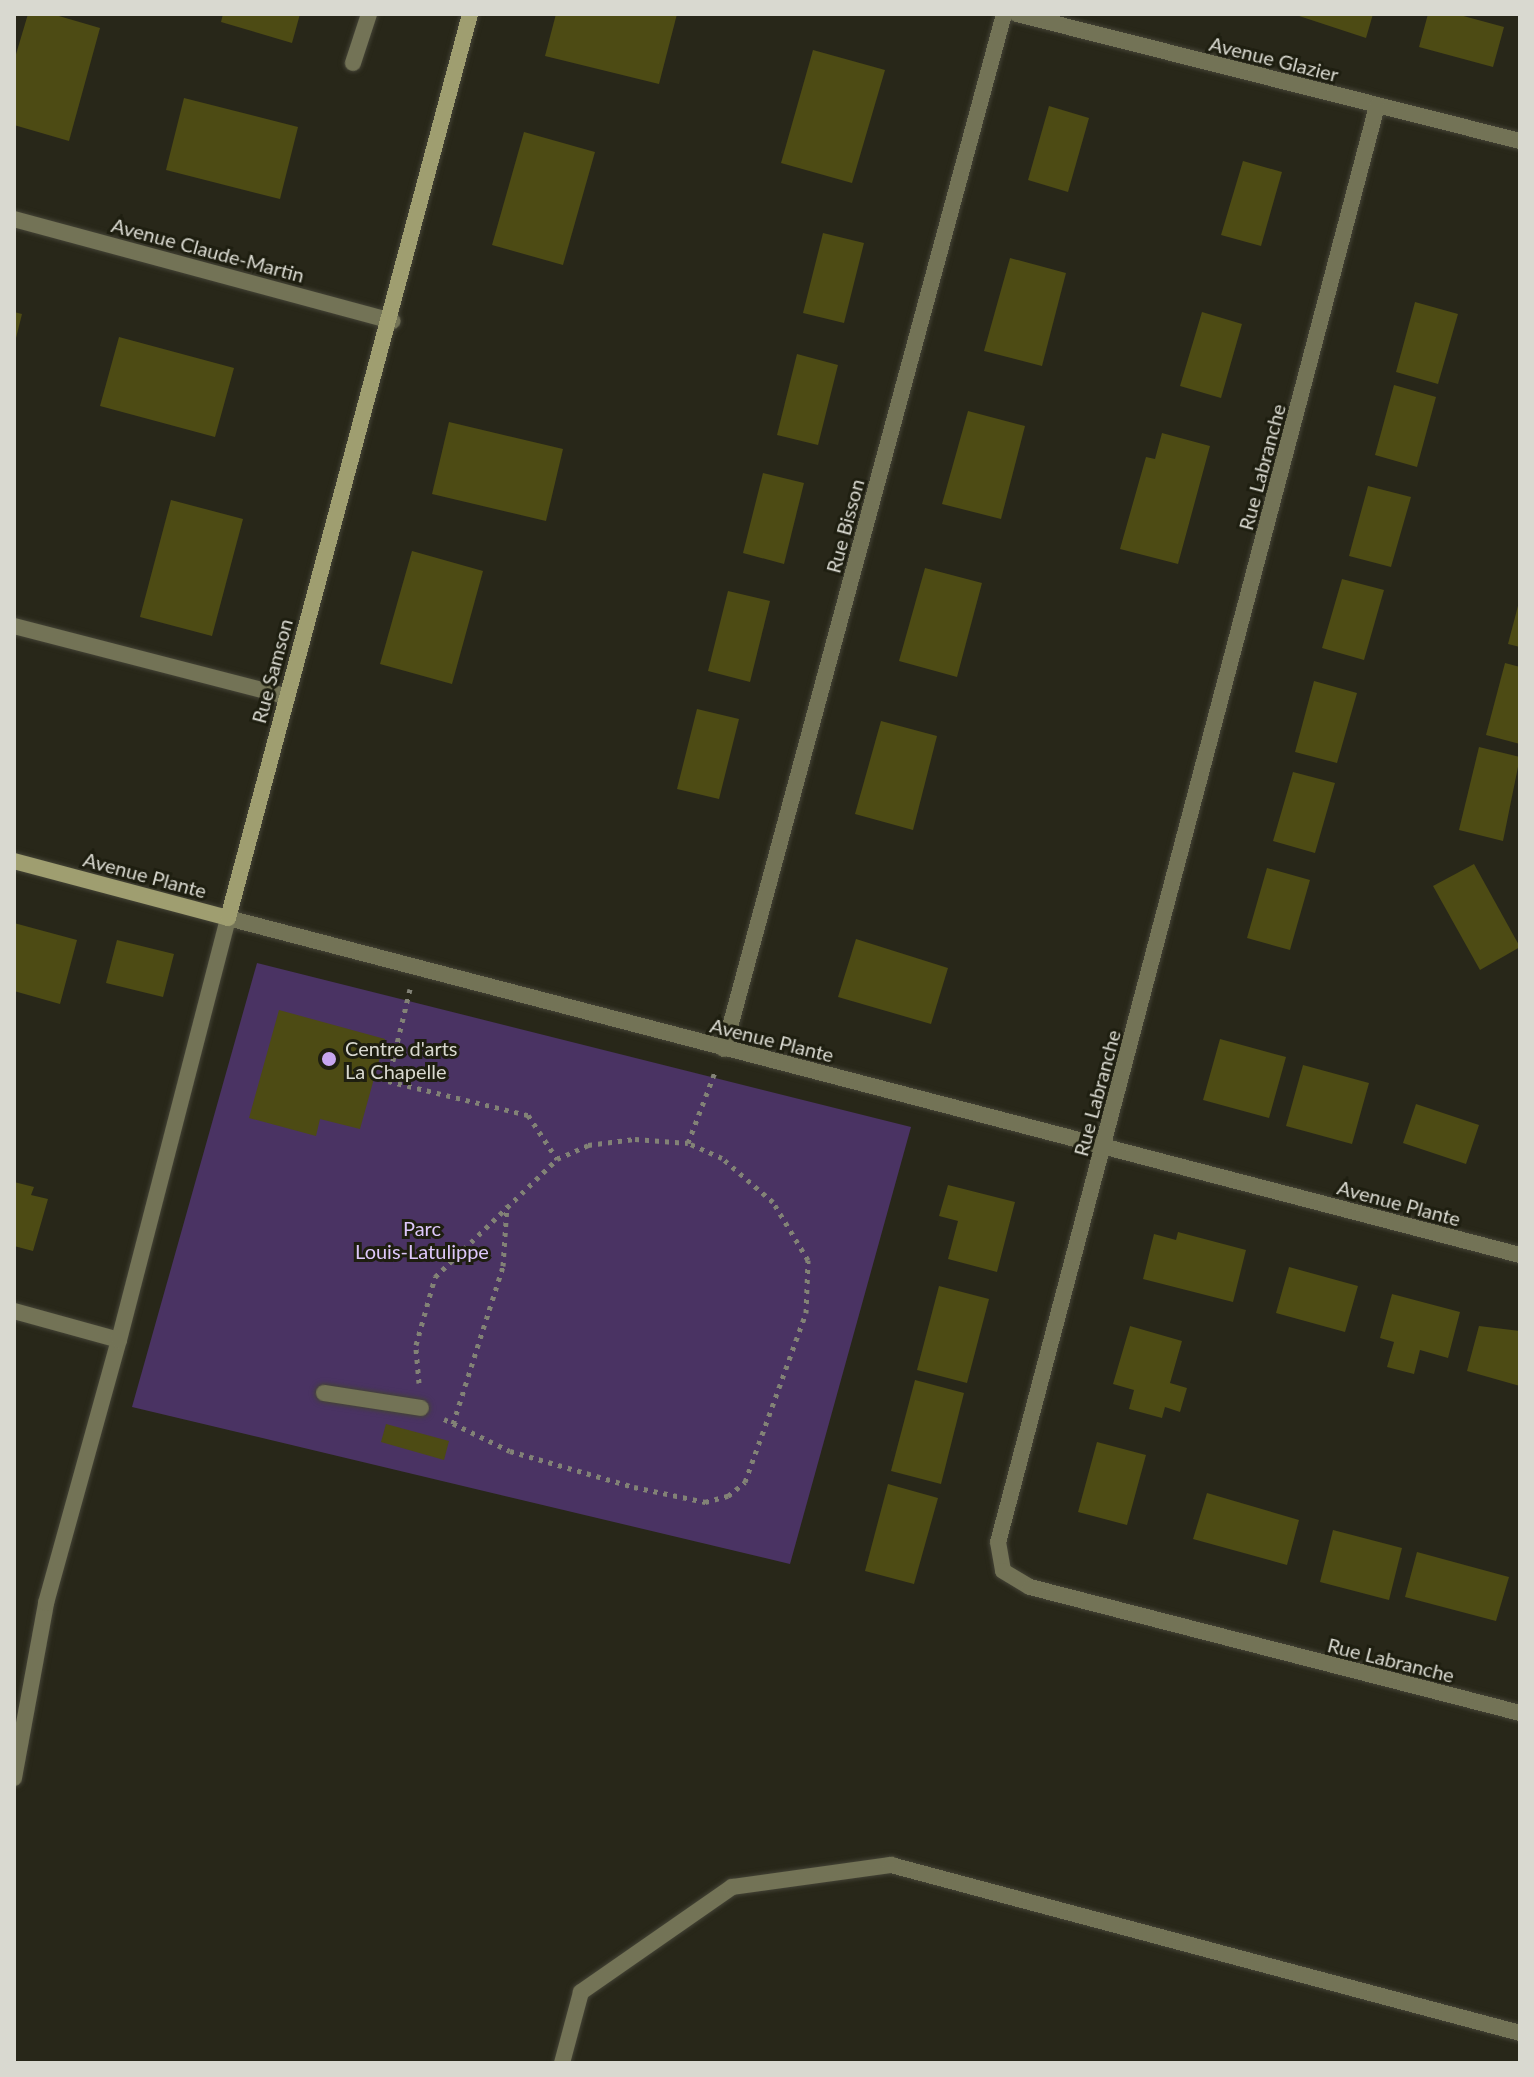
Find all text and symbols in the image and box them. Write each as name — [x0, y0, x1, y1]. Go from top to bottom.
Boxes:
street label: Avenue Glazier — [1207, 31, 1341, 87]
street label: Avenue Claude-Martin — [109, 213, 307, 287]
street label: Rue Labranche — [1234, 401, 1290, 533]
street label: Rue Bisson — [821, 476, 869, 576]
street label: Rue Samson — [247, 616, 297, 726]
street label: Avenue Plante — [81, 847, 209, 903]
street label: Avenue Plante — [708, 1013, 836, 1067]
street label: Rue Labranche — [1069, 1027, 1125, 1159]
place label: Centre d'arts La Chapelle — [345, 1036, 457, 1083]
marker: Centre d'arts La Chapelle — [320, 1050, 338, 1068]
street label: Avenue Plante — [1335, 1175, 1463, 1231]
park label: Parc Louis-Latulippe — [355, 1217, 489, 1264]
street label: Rue Labranche — [1325, 1633, 1457, 1687]

